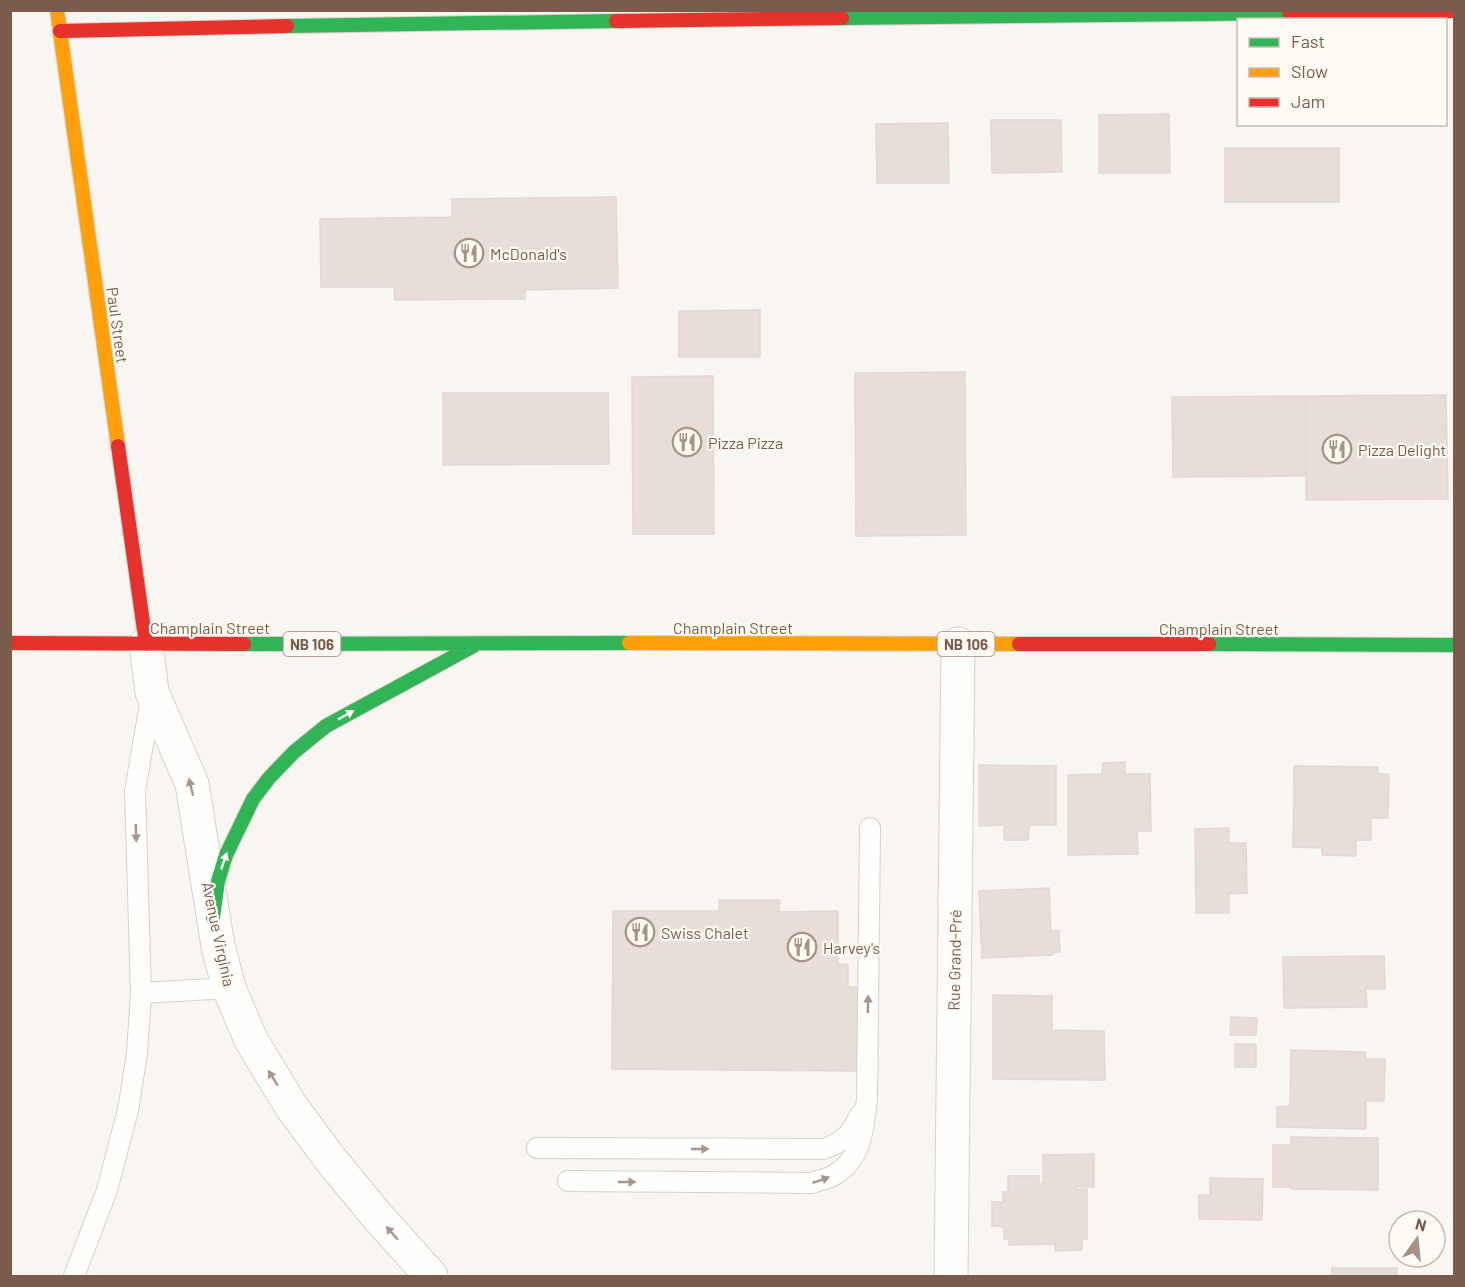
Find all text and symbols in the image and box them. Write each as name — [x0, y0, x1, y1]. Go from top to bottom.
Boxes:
legend — [1237, 18, 1447, 126]
text: Fast — [1291, 30, 1325, 52]
text: Slow — [1291, 60, 1328, 82]
text: Jam — [1291, 90, 1325, 112]
restaurant icon: McDonald's — [453, 237, 485, 269]
place label: McDonald's — [490, 244, 567, 263]
street label: Paul Street — [103, 286, 133, 364]
restaurant icon: Pizza Pizza — [671, 426, 703, 458]
place label: Pizza Pizza — [708, 433, 783, 452]
restaurant icon: Pizza Delight — [1321, 433, 1353, 465]
place label: Pizza Delight — [1358, 440, 1446, 459]
street label: Champlain Street — [150, 618, 270, 637]
street label: Champlain Street — [673, 618, 793, 637]
street label: Champlain Street — [1159, 619, 1279, 638]
road number: NB 106 — [284, 632, 340, 656]
road number: NB 106 — [938, 632, 994, 656]
one-way arrow — [338, 710, 355, 720]
one-way arrow — [186, 778, 196, 796]
one-way arrow — [131, 824, 141, 843]
one-way arrow — [220, 852, 230, 870]
street label: Avenue Virginia — [199, 880, 239, 988]
street label: Rue Grand-Pré — [944, 909, 964, 1011]
restaurant icon: Swiss Chalet — [624, 916, 656, 948]
place label: Swiss Chalet — [661, 923, 749, 942]
restaurant icon: Harvey's — [786, 931, 818, 963]
place label: Harvey's — [823, 938, 880, 957]
one-way arrow — [863, 995, 873, 1014]
one-way arrow — [268, 1070, 279, 1086]
one-way arrow — [691, 1144, 710, 1154]
one-way arrow — [812, 1174, 830, 1184]
one-way arrow — [617, 1177, 636, 1187]
north arrow — [1387, 1209, 1447, 1269]
text: N — [1413, 1213, 1429, 1235]
one-way arrow — [386, 1226, 399, 1241]

